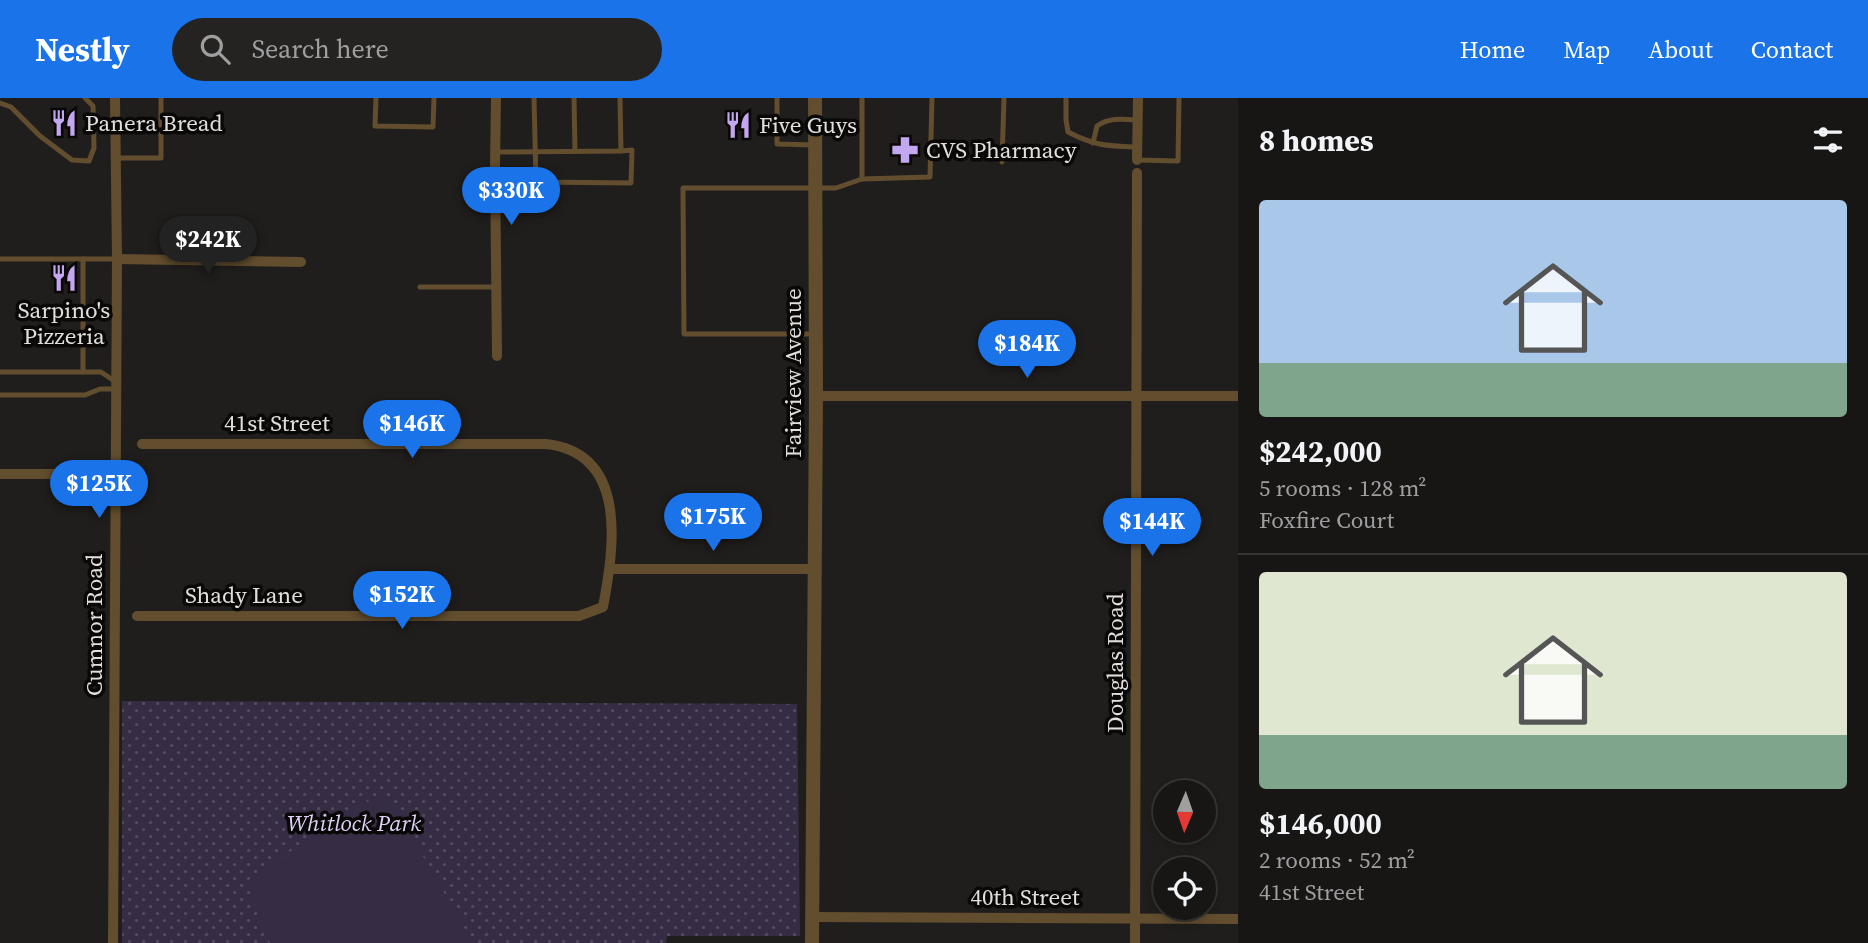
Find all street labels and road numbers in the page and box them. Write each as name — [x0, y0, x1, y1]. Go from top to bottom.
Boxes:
street label: Fairview Avenue — [777, 288, 809, 458]
street label: 41st Street — [224, 407, 330, 439]
street label: Cumnor Road — [78, 554, 110, 696]
street label: Shady Lane — [185, 579, 303, 611]
street label: Douglas Road — [1099, 593, 1131, 733]
street label: 40th Street — [970, 881, 1080, 913]

